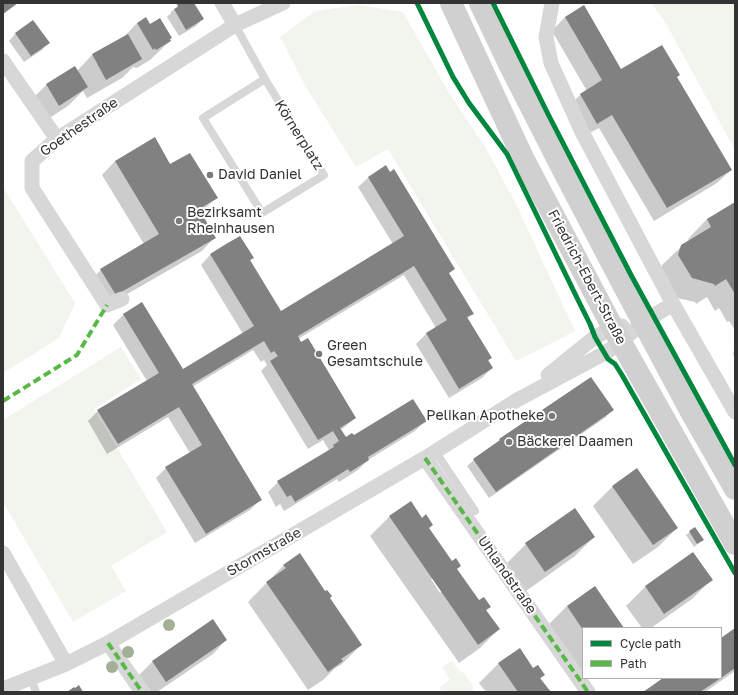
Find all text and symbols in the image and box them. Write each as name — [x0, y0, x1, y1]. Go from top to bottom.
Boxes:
street label: Goethestraße — [37, 94, 121, 160]
street label: Körnerplatz — [271, 97, 327, 173]
place label: David Daniel — [218, 167, 302, 183]
marker: David Daniel — [205, 170, 215, 180]
place label: Bezirksamt Rheinhausen — [187, 205, 275, 238]
street label: Friedrich-Ebert-Straße — [544, 207, 630, 347]
marker: Bezirksamt Rheinhausen — [174, 216, 184, 226]
place label: Green Gesamtschule — [327, 338, 423, 370]
marker: Green Gesamtschule — [314, 349, 324, 359]
place label: Pelikan Apotheke — [426, 408, 544, 424]
marker: Pelikan Apotheke — [547, 411, 557, 421]
place label: Bäckerei Daamen — [517, 434, 633, 450]
marker: Bäckerei Daamen — [504, 437, 514, 447]
street label: Stormstraße — [224, 524, 304, 580]
street label: Uhlandstraße — [474, 533, 540, 617]
legend — [582, 627, 722, 679]
text: Cycle path — [620, 636, 681, 651]
text: Path — [620, 656, 647, 671]

